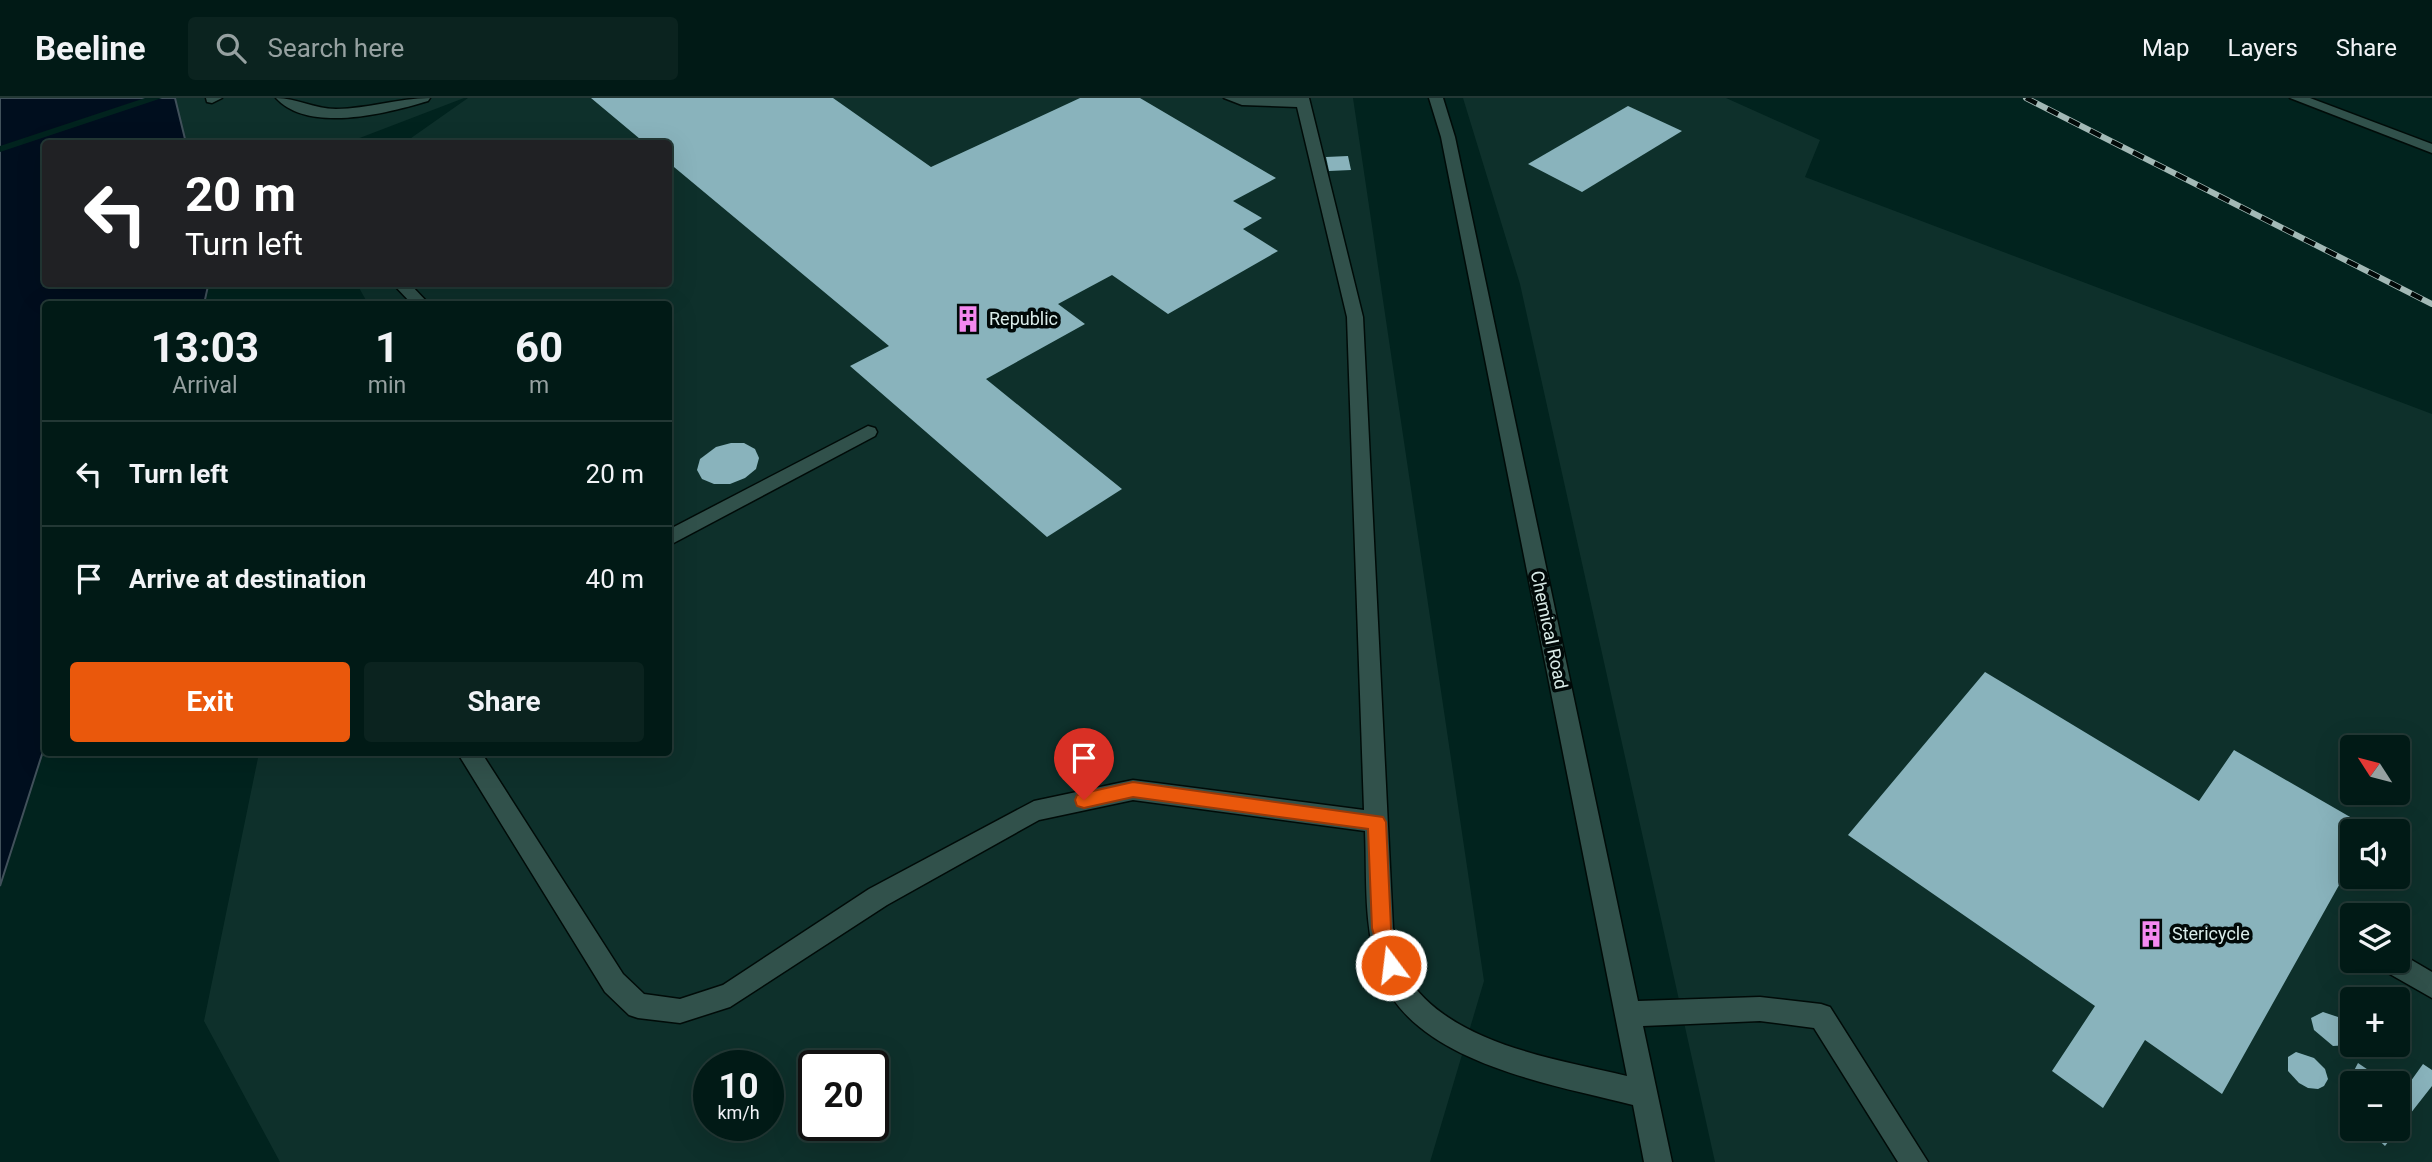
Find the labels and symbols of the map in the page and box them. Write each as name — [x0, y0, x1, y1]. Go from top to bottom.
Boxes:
building icon: Republic — [953, 304, 983, 334]
place label: Republic — [989, 308, 1058, 329]
street label: Chemical Road — [1527, 569, 1572, 691]
pin — [1054, 728, 1114, 800]
north arrow — [2340, 735, 2410, 805]
building icon: Stericycle — [2136, 919, 2166, 949]
place label: Stericycle — [2172, 923, 2250, 944]
position arrow — [1354, 928, 1428, 1002]
speed limit sign: 20 — [798, 1050, 889, 1141]

